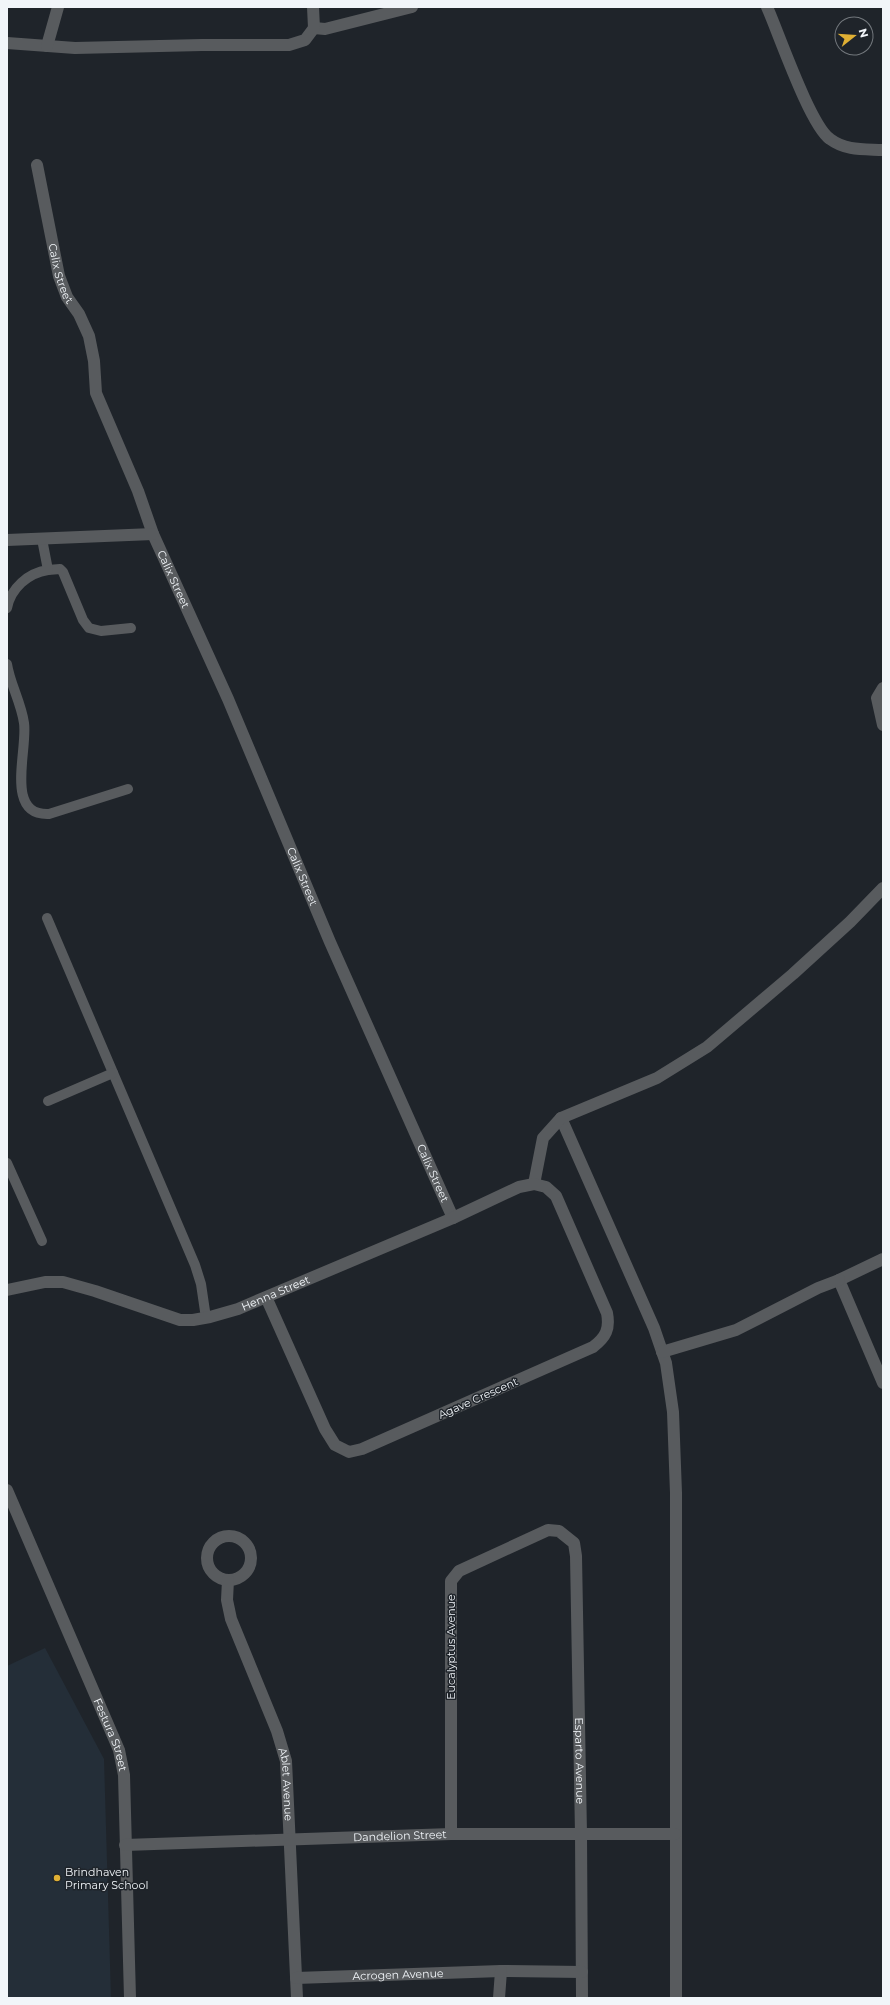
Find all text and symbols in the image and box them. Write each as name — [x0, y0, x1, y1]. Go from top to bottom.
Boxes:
north arrow — [834, 16, 874, 56]
text: N — [856, 27, 872, 39]
street label: Calix Street — [46, 242, 77, 307]
street label: Calix Street — [154, 548, 193, 611]
street label: Calix Street — [284, 845, 321, 908]
street label: Calix Street — [414, 1142, 452, 1205]
street label: Henna Street — [239, 1272, 312, 1314]
street label: Agave Crescent — [436, 1374, 521, 1422]
street label: Eucalyptus Avenue — [444, 1594, 458, 1700]
street label: Festura Street — [91, 1696, 130, 1773]
street label: Esparto Avenue — [572, 1717, 587, 1805]
street label: Ablet Avenue — [275, 1746, 296, 1822]
street label: Dandelion Street — [353, 1827, 447, 1844]
place label: Brindhaven Primary School — [65, 1865, 148, 1892]
marker: Brindhaven Primary School — [52, 1873, 62, 1883]
street label: Acrogen Avenue — [352, 1966, 444, 1983]

